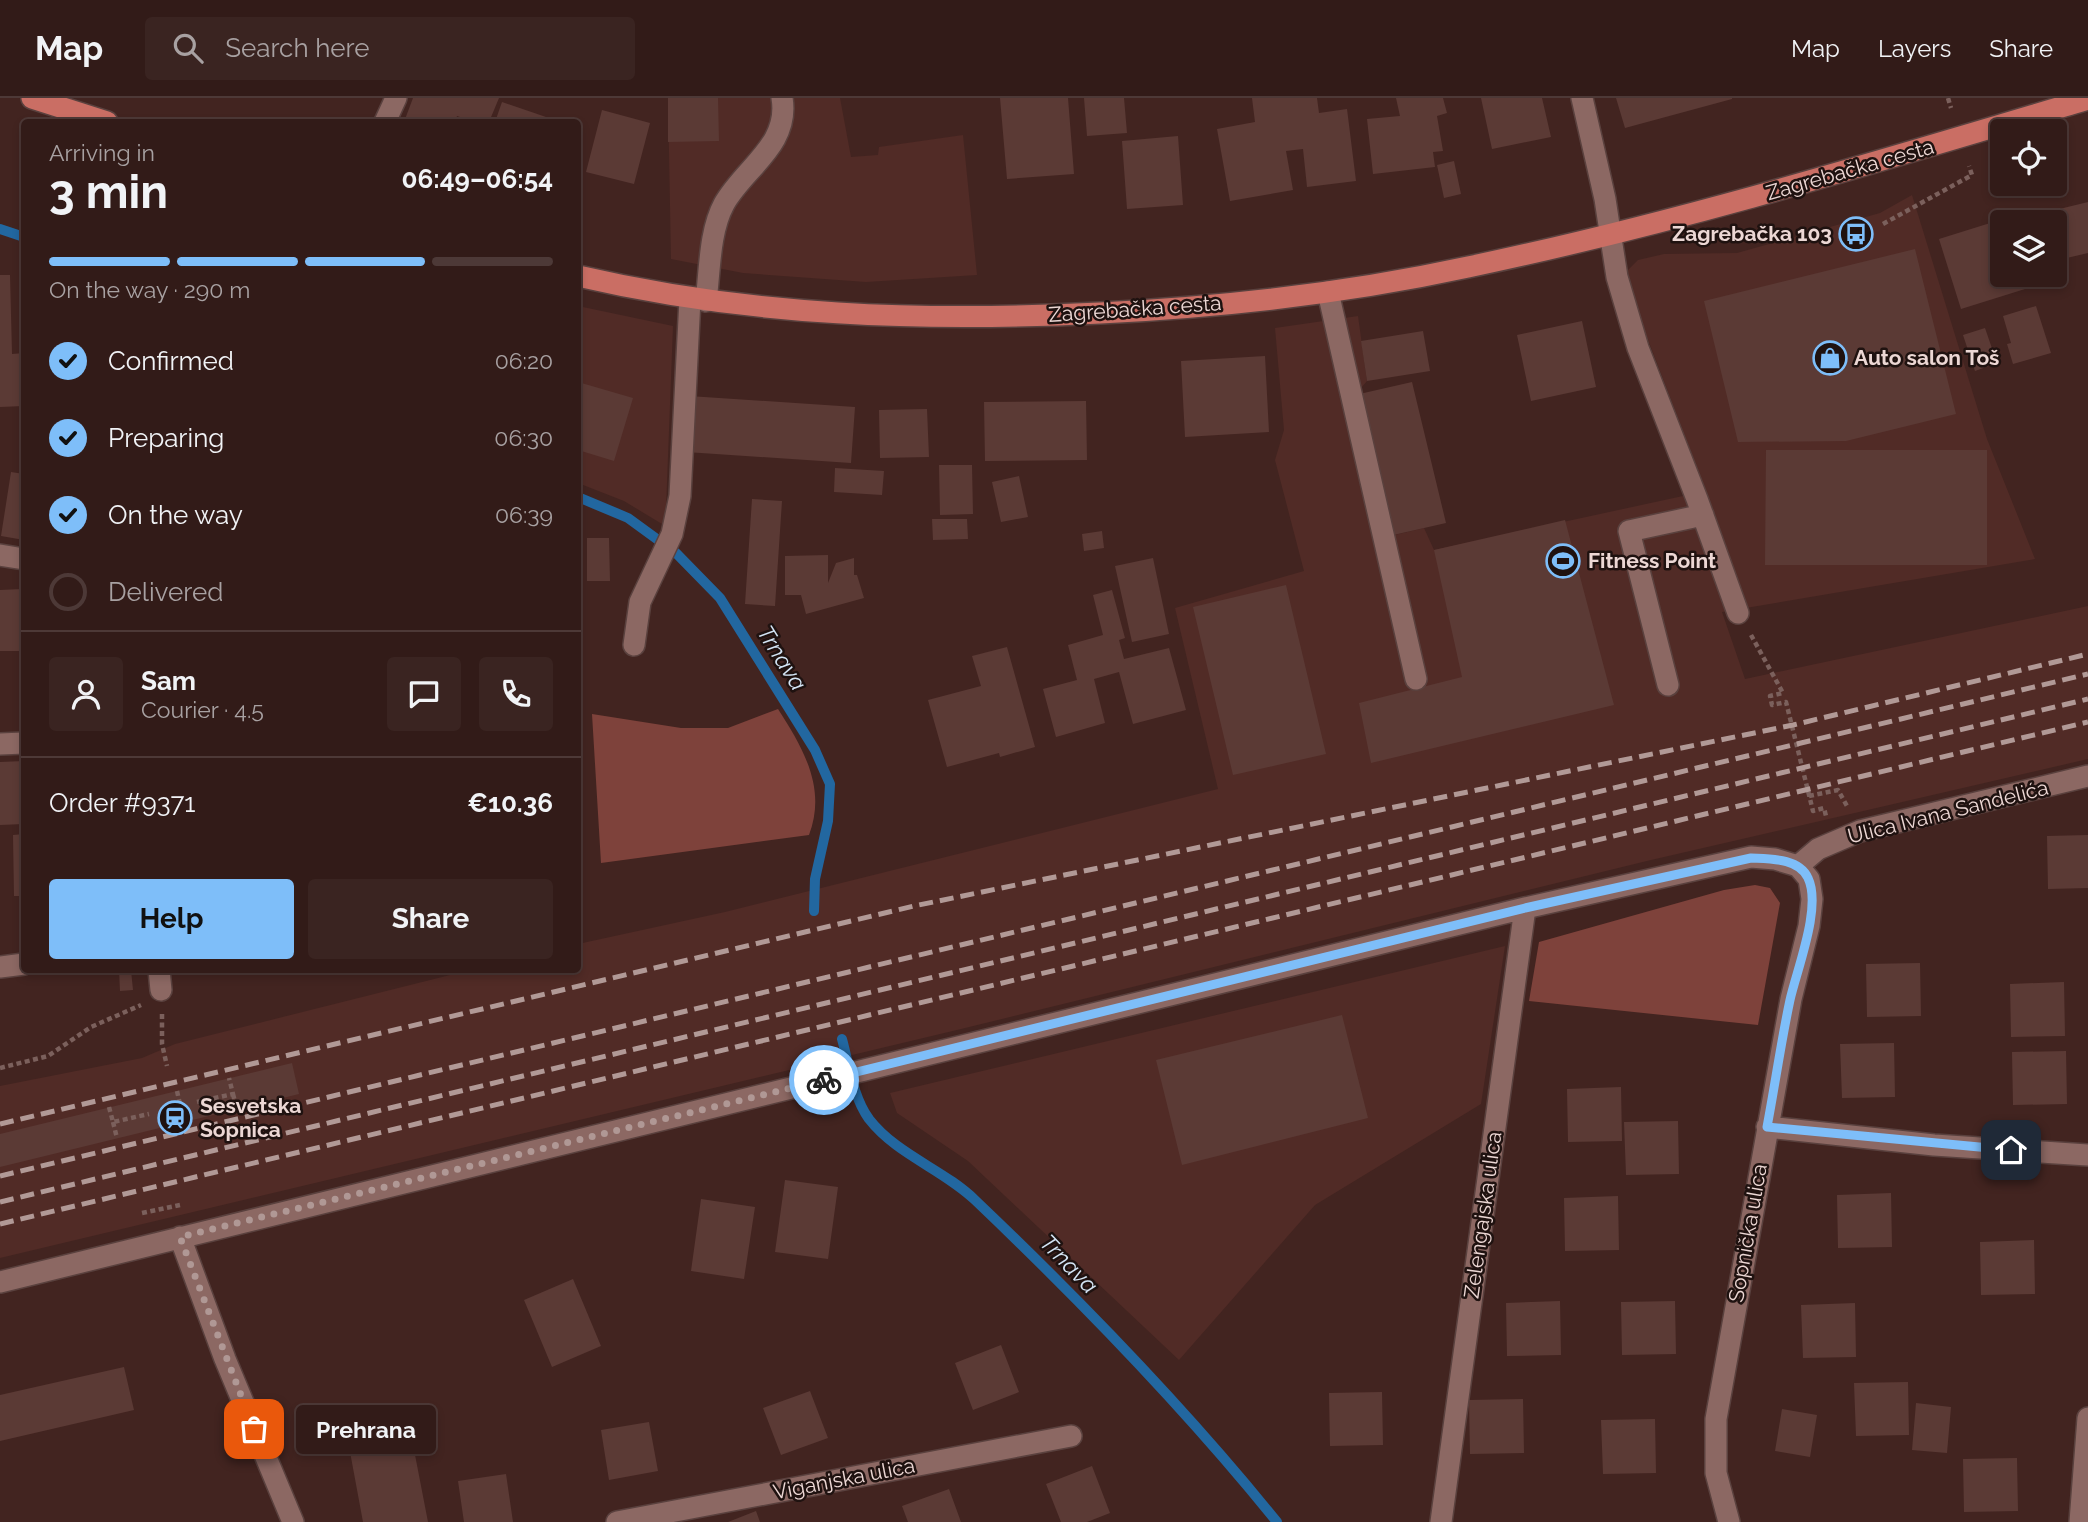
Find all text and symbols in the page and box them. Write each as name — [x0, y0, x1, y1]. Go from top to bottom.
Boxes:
search box — [145, 17, 635, 80]
text: Map — [35, 29, 103, 68]
icon: search — [169, 29, 207, 67]
text: Search here — [225, 33, 370, 63]
text: Map — [1791, 34, 1840, 63]
text: Layers — [1878, 34, 1951, 63]
text: Share — [1989, 34, 2053, 63]
map controls — [1990, 119, 2067, 287]
button: locate — [1990, 119, 2067, 196]
street label: Zagrebačka cesta — [1763, 134, 1937, 205]
text: Arriving in — [49, 139, 155, 166]
text: 06:49–06:54 — [402, 164, 553, 194]
text: 3 min — [49, 165, 168, 219]
button: layers — [1990, 210, 2067, 287]
bus stop icon: Zagrebačka 103 — [1837, 215, 1875, 253]
place label: Zagrebačka 103 — [1672, 221, 1832, 246]
text: On the way · 290 m — [49, 276, 250, 303]
street label: Zagrebačka cesta — [1048, 290, 1222, 327]
shop icon: Auto salon Toš — [1811, 339, 1849, 377]
icon: check — [49, 342, 87, 380]
place label: Auto salon Toš — [1854, 345, 2000, 370]
text: Confirmed — [108, 346, 234, 376]
text: 06:20 — [495, 347, 553, 374]
icon: check — [49, 419, 87, 457]
text: Preparing — [108, 423, 224, 453]
text: 06:30 — [494, 424, 553, 451]
icon: check — [49, 496, 87, 534]
text: On the way — [108, 500, 243, 530]
text: 06:39 — [495, 501, 553, 528]
sports icon: Fitness Point — [1544, 542, 1582, 580]
place label: Fitness Point — [1588, 548, 1716, 573]
text: Delivered — [108, 577, 223, 607]
water label: Trnava — [752, 620, 813, 695]
button: person — [49, 657, 123, 731]
button: chat — [387, 657, 461, 731]
button: phone — [479, 657, 553, 731]
text: Sam — [141, 666, 196, 696]
text: Courier · 4.5 — [141, 696, 264, 723]
street label: Ulica Ivana Sandelića — [1845, 774, 2051, 849]
text: Order #9371 — [49, 788, 195, 818]
text: €10.36 — [467, 788, 553, 818]
button: Help — [49, 879, 294, 959]
button: Share — [308, 879, 553, 959]
courier — [789, 1045, 859, 1115]
icon: bike — [805, 1061, 843, 1099]
place label: Sesvetska Sopnica — [200, 1093, 301, 1142]
station icon: Sesvetska Sopnica — [156, 1099, 194, 1137]
pin — [1981, 1120, 2041, 1180]
street label: Zelengajska ulica — [1458, 1130, 1507, 1300]
icon: home — [1992, 1131, 2030, 1169]
street label: Sopnička ulica — [1723, 1162, 1772, 1304]
water label: Trnava — [1035, 1229, 1104, 1299]
pin — [224, 1399, 284, 1459]
callout: Prehrana — [296, 1404, 436, 1454]
icon: bag — [235, 1410, 273, 1448]
text: Prehrana — [316, 1416, 416, 1443]
street label: Viganjska ulica — [771, 1453, 917, 1505]

